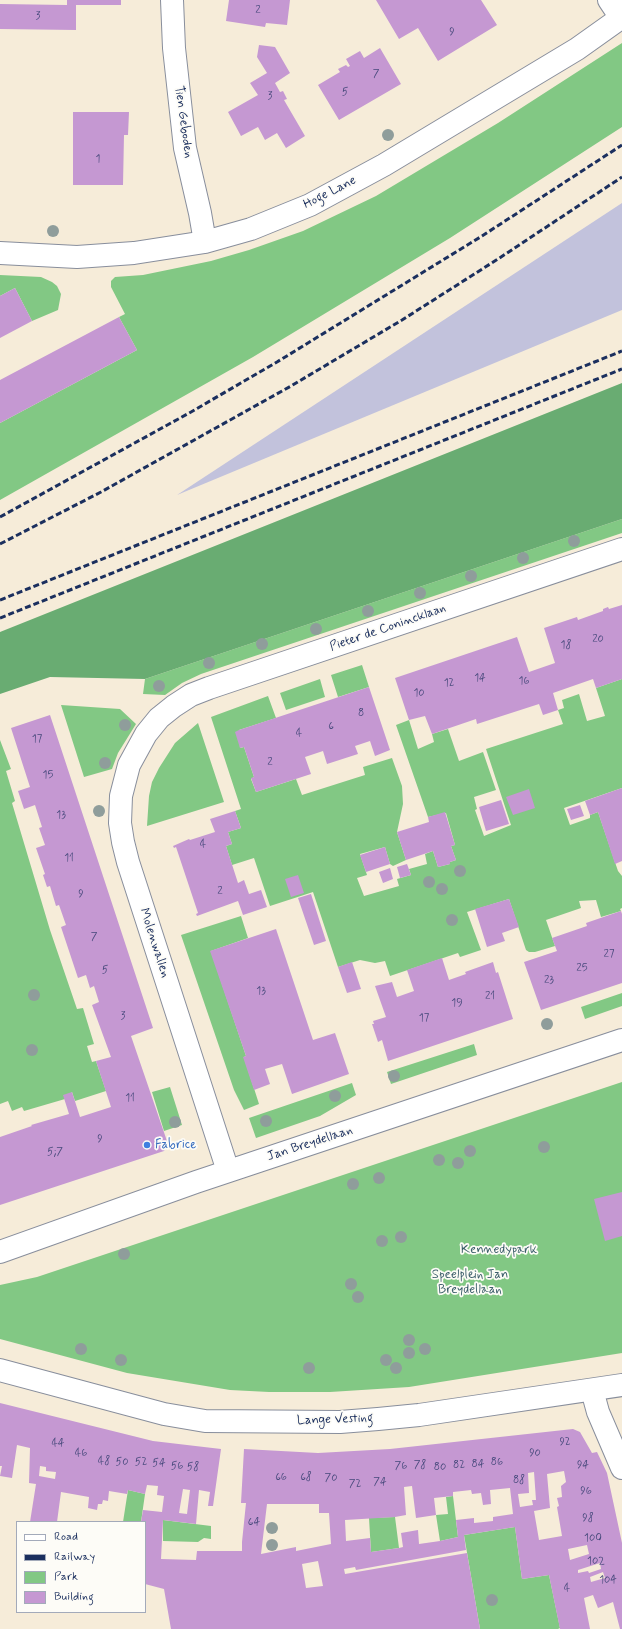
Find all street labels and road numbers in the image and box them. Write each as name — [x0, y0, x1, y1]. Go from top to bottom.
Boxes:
street label: Tien Geboden — [170, 85, 196, 159]
street label: Hoge Lane — [301, 173, 359, 213]
street label: Pieter de Conincklaan — [328, 601, 448, 655]
street label: Molenwallen — [135, 906, 173, 980]
street label: Jan Breydellaan — [265, 1123, 355, 1165]
street label: Lange Vesting — [297, 1411, 373, 1429]

